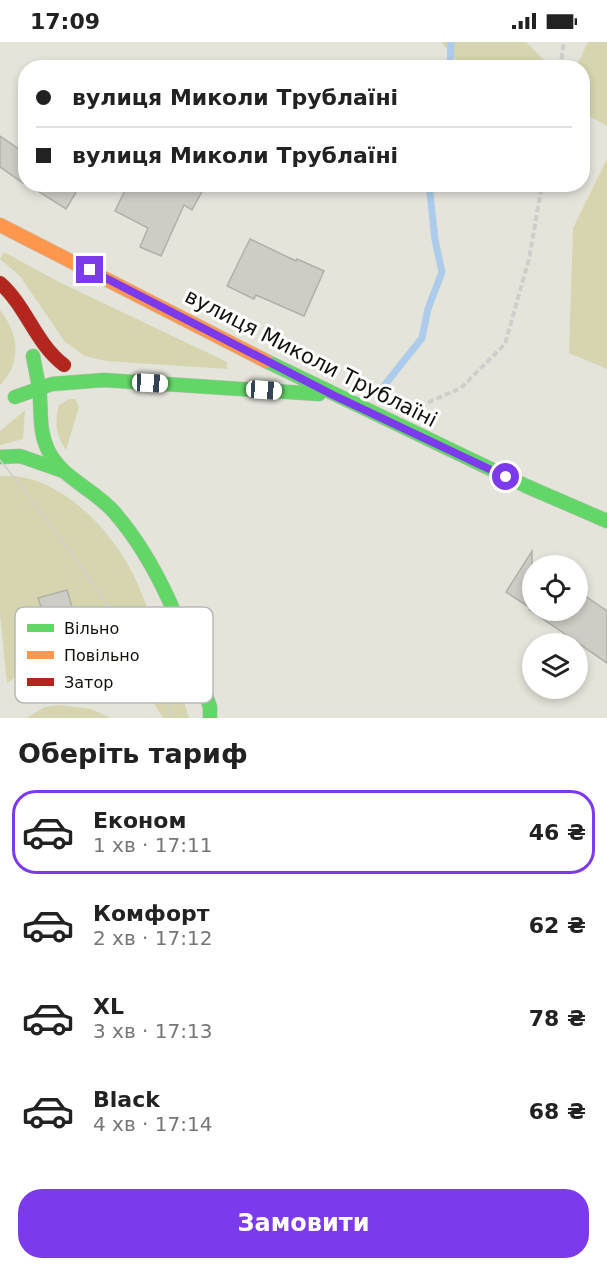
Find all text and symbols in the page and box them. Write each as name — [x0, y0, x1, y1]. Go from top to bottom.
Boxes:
text: 17:09 — [30, 9, 100, 34]
text: вулиця Миколи Трублаїні — [72, 85, 398, 110]
text: вулиця Миколи Трублаїні — [72, 143, 398, 168]
route end — [76, 256, 103, 283]
street label: вулиця Миколи Трублаїні — [181, 284, 441, 432]
car — [132, 373, 168, 393]
car — [245, 380, 283, 400]
route start — [492, 463, 519, 490]
map controls — [522, 555, 588, 699]
button: locate — [522, 555, 588, 621]
legend — [15, 607, 213, 703]
text: Вільно — [64, 619, 119, 638]
button: layers — [522, 633, 588, 699]
text: Повільно — [64, 646, 140, 665]
text: Затор — [64, 673, 113, 692]
text: Оберіть тариф — [18, 738, 248, 769]
icon: car — [21, 805, 75, 859]
text: Економ — [93, 808, 186, 833]
text: 46 ₴ — [529, 820, 586, 845]
text: 1 хв · 17:11 — [93, 833, 212, 857]
icon: car — [21, 898, 75, 952]
text: Комфорт — [93, 901, 210, 926]
text: 62 ₴ — [529, 913, 586, 938]
text: 2 хв · 17:12 — [93, 926, 212, 950]
icon: car — [21, 991, 75, 1045]
text: XL — [93, 994, 124, 1019]
text: 78 ₴ — [529, 1006, 586, 1031]
text: 3 хв · 17:13 — [93, 1019, 212, 1043]
icon: car — [21, 1084, 75, 1138]
text: Black — [93, 1087, 160, 1112]
text: 68 ₴ — [529, 1099, 586, 1124]
text: 4 хв · 17:14 — [93, 1112, 212, 1136]
button: Замовити — [18, 1189, 589, 1258]

